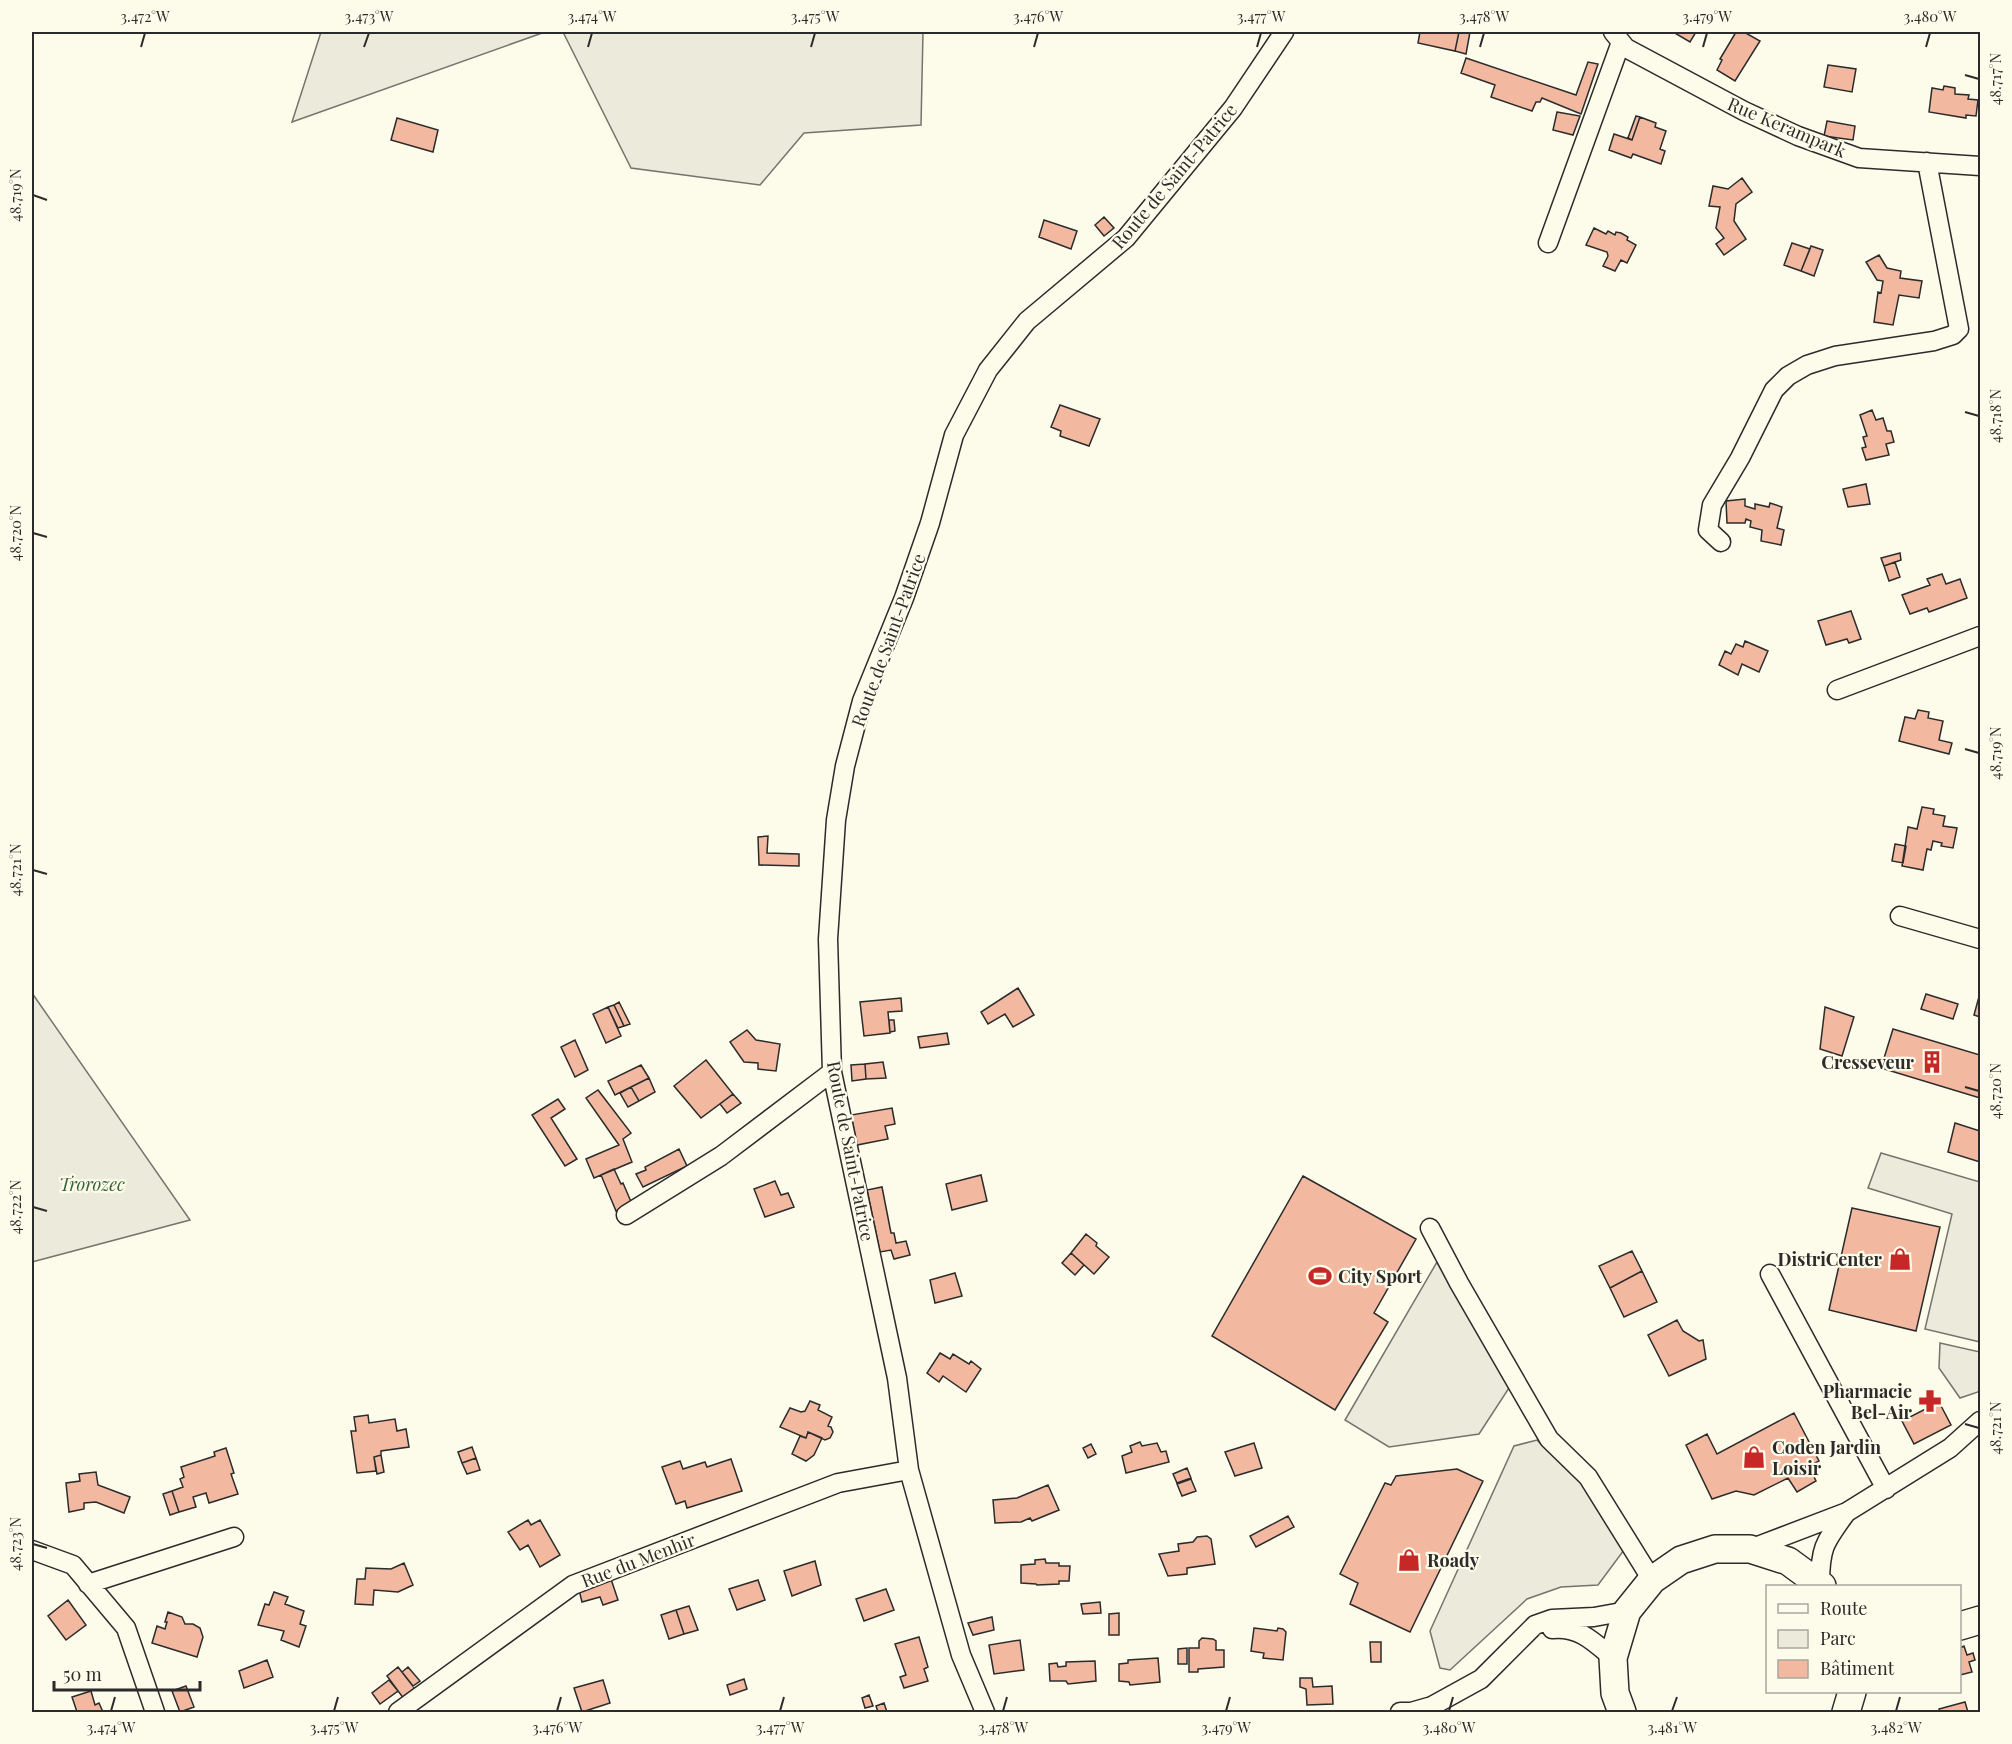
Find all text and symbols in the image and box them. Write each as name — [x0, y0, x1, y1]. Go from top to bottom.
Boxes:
text: 3.472°W — [120, 6, 170, 26]
text: 3.473°W — [345, 6, 394, 26]
text: 3.474°W — [568, 6, 617, 26]
text: 3.475°W — [791, 6, 840, 26]
text: 3.476°W — [1013, 6, 1063, 26]
text: 3.477°W — [1237, 6, 1286, 26]
text: 3.478°W — [1459, 6, 1510, 26]
text: 3.479°W — [1682, 6, 1732, 26]
text: 3.480°W — [1904, 6, 1957, 26]
text: 48.717°N — [1985, 52, 2005, 105]
street label: Rue Kerampark — [1724, 91, 1850, 163]
street label: Route de Saint-Patrice — [1106, 98, 1242, 254]
text: 48.719°N — [5, 168, 25, 222]
text: 48.718°N — [1985, 389, 2005, 443]
text: 48.720°N — [5, 504, 25, 561]
street label: Route de Saint-Patrice — [845, 550, 931, 730]
text: 48.719°N — [1985, 726, 2005, 780]
text: 48.721°N — [5, 843, 25, 897]
building icon: Cresseveur — [1919, 1049, 1945, 1075]
place label: Cresseveur — [1821, 1050, 1915, 1074]
street label: Route de Saint-Patrice — [822, 1059, 880, 1243]
text: 48.720°N — [1985, 1062, 2005, 1119]
park label: Trorozec — [59, 1172, 125, 1196]
text: 48.722°N — [5, 1179, 25, 1234]
shop icon: DistriCenter — [1887, 1246, 1913, 1272]
place label: DistriCenter — [1777, 1247, 1883, 1271]
sports icon: City Sport — [1307, 1263, 1333, 1289]
place label: City Sport — [1338, 1264, 1423, 1288]
place label: Pharmacie Bel-Air — [1823, 1379, 1913, 1424]
pharmacy icon: Pharmacie Bel-Air — [1917, 1388, 1943, 1414]
text: 48.721°N — [1985, 1401, 2005, 1455]
place label: Coden Jardin Loisir — [1772, 1435, 1881, 1480]
shop icon: Coden Jardin Loisir — [1741, 1444, 1767, 1470]
text: 48.723°N — [5, 1516, 25, 1571]
street label: Rue du Menhir — [578, 1527, 698, 1593]
shop icon: Roady — [1396, 1547, 1422, 1573]
place label: Roady — [1427, 1548, 1480, 1572]
legend — [1766, 1585, 1961, 1693]
text: Route — [1820, 1596, 1867, 1620]
text: Parc — [1820, 1626, 1856, 1650]
scale bar — [54, 1654, 200, 1692]
text: Bâtiment — [1820, 1656, 1895, 1680]
text: 50 m — [63, 1662, 102, 1686]
text: 3.474°W — [87, 1717, 136, 1737]
text: 3.475°W — [310, 1717, 359, 1737]
text: 3.476°W — [532, 1717, 582, 1737]
text: 3.477°W — [756, 1717, 805, 1737]
text: 3.478°W — [978, 1717, 1029, 1737]
text: 3.479°W — [1201, 1717, 1251, 1737]
text: 3.480°W — [1423, 1717, 1476, 1737]
text: 3.481°W — [1647, 1717, 1697, 1737]
text: 3.482°W — [1870, 1717, 1922, 1737]

